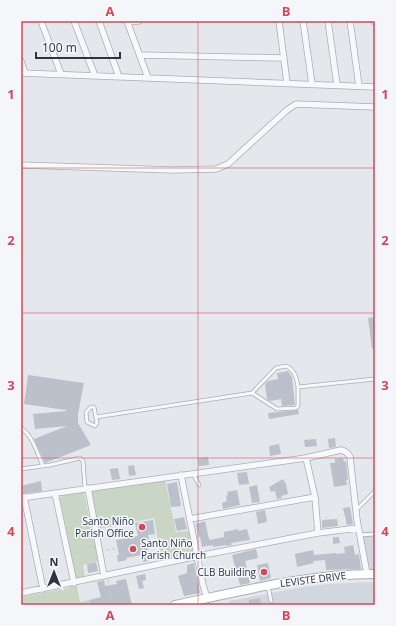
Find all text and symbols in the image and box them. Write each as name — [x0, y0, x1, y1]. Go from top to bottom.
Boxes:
text: A — [106, 2, 115, 20]
text: B — [282, 2, 291, 20]
scale bar — [36, 34, 120, 60]
text: 100 m — [42, 39, 77, 56]
text: 1 — [7, 85, 15, 103]
text: 1 — [381, 85, 389, 103]
text: 2 — [7, 231, 15, 249]
text: 2 — [381, 231, 389, 249]
text: 3 — [7, 376, 15, 394]
text: 3 — [381, 376, 389, 394]
place label: Santo Niño Parish Office — [75, 514, 134, 540]
text: 4 — [7, 522, 15, 540]
marker: Santo Niño Parish Office — [137, 522, 147, 532]
text: 4 — [381, 522, 389, 540]
place label: Santo Niño Parish Church — [141, 536, 206, 562]
marker: Santo Niño Parish Church — [128, 544, 138, 554]
north arrow — [34, 552, 74, 592]
text: N — [50, 554, 58, 569]
place label: CLB Building — [198, 565, 257, 579]
marker: CLB Building — [259, 567, 269, 577]
street label: LEVISTE DRIVE — [279, 568, 347, 590]
text: A — [106, 606, 115, 624]
text: B — [282, 606, 291, 624]

